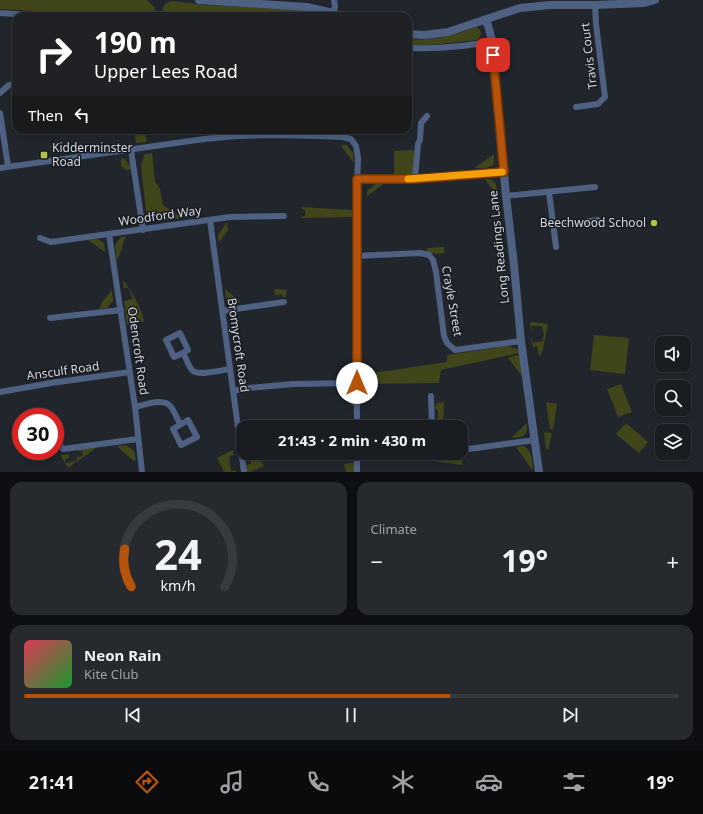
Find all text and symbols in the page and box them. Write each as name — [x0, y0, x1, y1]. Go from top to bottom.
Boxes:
street label: Travis Court — [576, 21, 601, 90]
text: 190 m — [94, 23, 177, 61]
icon: right — [28, 28, 80, 80]
pin — [476, 38, 510, 72]
icon: arrive — [482, 44, 504, 66]
text: Upper Lees Road — [94, 59, 238, 83]
icon: left — [71, 104, 93, 126]
text: Then — [28, 105, 63, 125]
place label: Kidderminster Road — [52, 139, 133, 170]
marker: Kidderminster Road — [39, 150, 49, 160]
street label: Long Readings Lane — [484, 189, 513, 305]
street label: Woodford Way — [118, 201, 203, 230]
place label: Beechwood School — [540, 214, 646, 231]
marker: Beechwood School — [649, 218, 659, 228]
street label: Crayle Street — [438, 264, 467, 338]
street label: Bromycroft Road — [223, 297, 254, 393]
street label: Odencroft Road — [124, 306, 153, 396]
map controls — [655, 336, 691, 460]
button: sound — [655, 336, 691, 372]
street label: Ansculf Road — [26, 357, 100, 384]
position arrow — [336, 362, 378, 404]
button: search — [655, 380, 691, 416]
speed limit sign: 30 — [12, 408, 64, 460]
button: layers — [655, 424, 691, 460]
text: 21:43 · 2 min · 430 m — [278, 430, 426, 450]
text: Climate — [371, 520, 417, 538]
text: 24 — [154, 525, 202, 581]
text: 19° — [501, 540, 548, 581]
text: − — [371, 546, 383, 576]
text: + — [666, 546, 679, 576]
text: km/h — [161, 575, 196, 594]
text: Neon Rain — [84, 645, 161, 665]
text: Kite Club — [84, 665, 138, 683]
icon: previous — [122, 704, 144, 726]
icon: pause — [340, 704, 362, 726]
icon: next — [559, 704, 581, 726]
icon: directions — [133, 768, 161, 796]
icon: music — [218, 768, 246, 796]
icon: phone — [304, 768, 332, 796]
icon: climate — [389, 768, 417, 796]
icon: car — [475, 768, 503, 796]
icon: filters — [560, 768, 588, 796]
text: 21:41 — [29, 770, 75, 794]
text: 19° — [646, 770, 674, 794]

